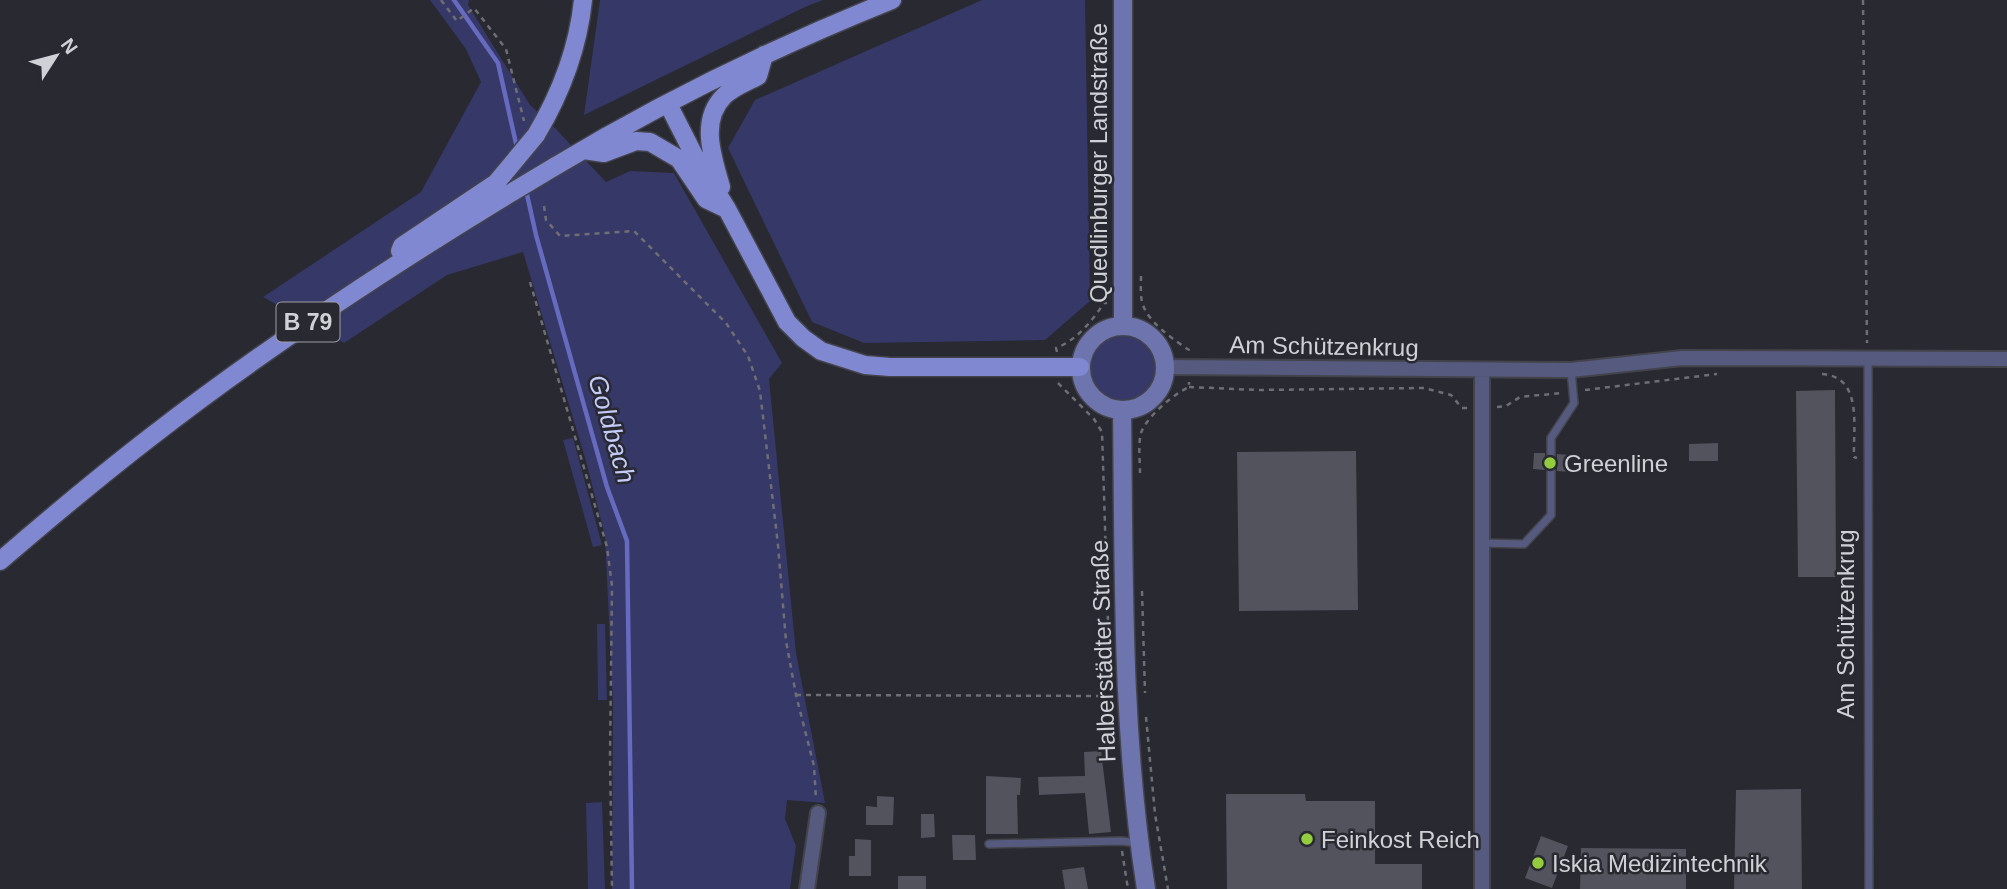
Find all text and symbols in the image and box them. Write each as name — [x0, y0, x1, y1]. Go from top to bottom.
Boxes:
north arrow — [21, 21, 91, 91]
street label: Quedlinburger Landstraße — [1085, 23, 1112, 303]
text: N — [57, 35, 82, 58]
road number: B 79 — [276, 302, 340, 342]
street label: Am Schützenkrug — [1229, 331, 1419, 361]
water label: Goldbach — [582, 371, 642, 487]
place label: Greenline — [1564, 450, 1668, 477]
marker: Greenline — [1542, 455, 1558, 471]
street label: Am Schützenkrug — [1832, 529, 1859, 719]
street label: Halberstädter Straße — [1086, 539, 1120, 763]
place label: Feinkost Reich — [1321, 826, 1480, 853]
marker: Feinkost Reich — [1299, 831, 1315, 847]
place label: Iskia Medizintechnik — [1552, 850, 1768, 877]
marker: Iskia Medizintechnik — [1530, 855, 1546, 871]

